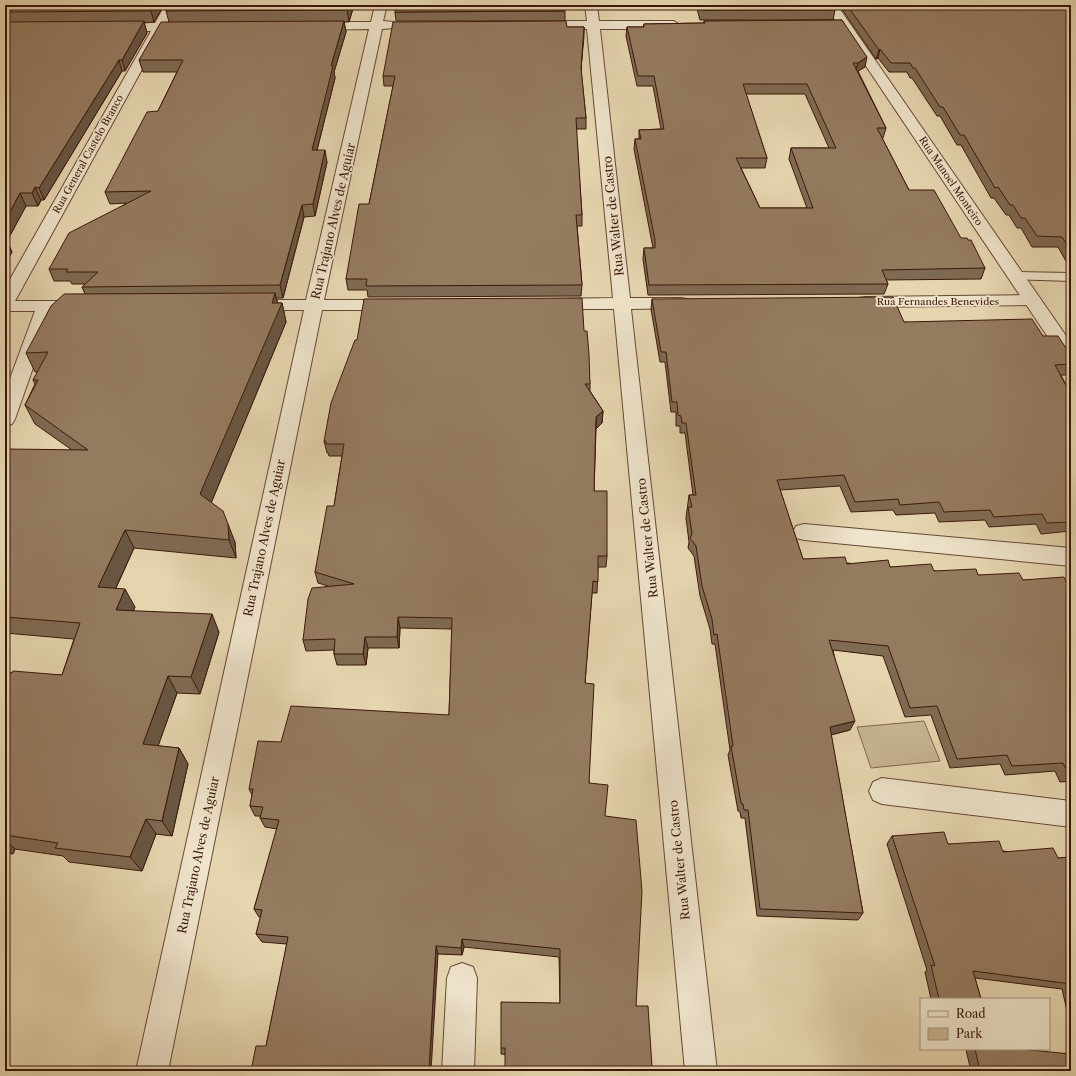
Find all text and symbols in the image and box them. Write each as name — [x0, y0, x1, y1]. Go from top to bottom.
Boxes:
street label: Rua General Castelo Branco — [50, 92, 126, 216]
street label: Rua Manoel Monteiro — [916, 134, 986, 228]
street label: Rua Trajano Alves de Aguiar — [308, 141, 358, 301]
street label: Rua Walter de Castro — [599, 155, 627, 277]
street label: Rua Fernandes Benevides — [877, 295, 999, 308]
street label: Rua Trajano Alves de Aguiar — [240, 458, 288, 618]
street label: Rua Walter de Castro — [633, 477, 661, 599]
street label: Rua Trajano Alves de Aguiar — [174, 775, 222, 935]
street label: Rua Walter de Castro — [665, 799, 693, 921]
legend — [920, 998, 1050, 1050]
text: Road — [956, 1006, 986, 1021]
text: Park — [956, 1026, 983, 1041]

